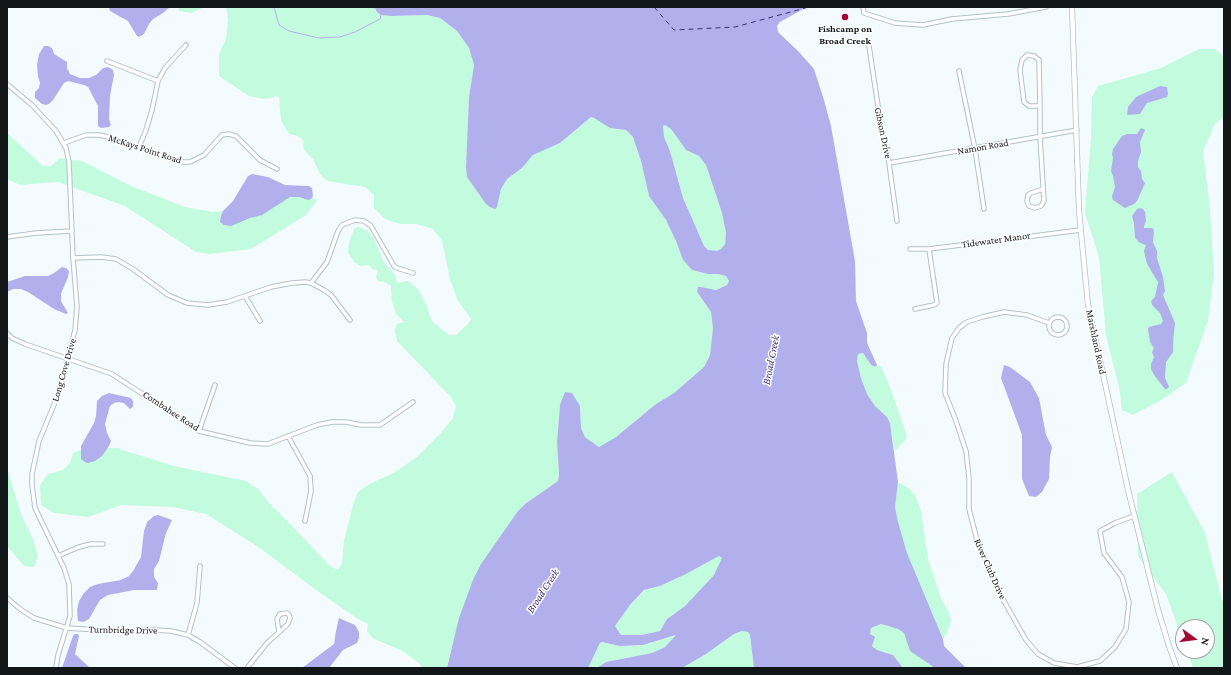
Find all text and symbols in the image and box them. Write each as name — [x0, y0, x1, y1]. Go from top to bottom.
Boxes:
marker: Fishcamp on Broad Creek — [840, 12, 850, 22]
place label: Fishcamp on Broad Creek — [818, 23, 872, 46]
street label: Gibson Drive — [872, 106, 894, 160]
street label: McKays Point Road — [107, 132, 183, 166]
street label: Namon Road — [957, 137, 1009, 157]
street label: Tidewater Manor — [961, 229, 1031, 251]
street label: Marshland Road — [1083, 309, 1109, 375]
water label: Broad Creek — [760, 334, 782, 386]
street label: Long Cove Drive — [49, 337, 79, 403]
street label: Combahee Road — [141, 388, 201, 434]
street label: River Club Drive — [971, 537, 1009, 601]
water label: Broad Creek — [524, 566, 562, 616]
north arrow — [1175, 619, 1215, 659]
street label: Turnbridge Drive — [88, 623, 158, 637]
text: N — [1199, 637, 1212, 647]

